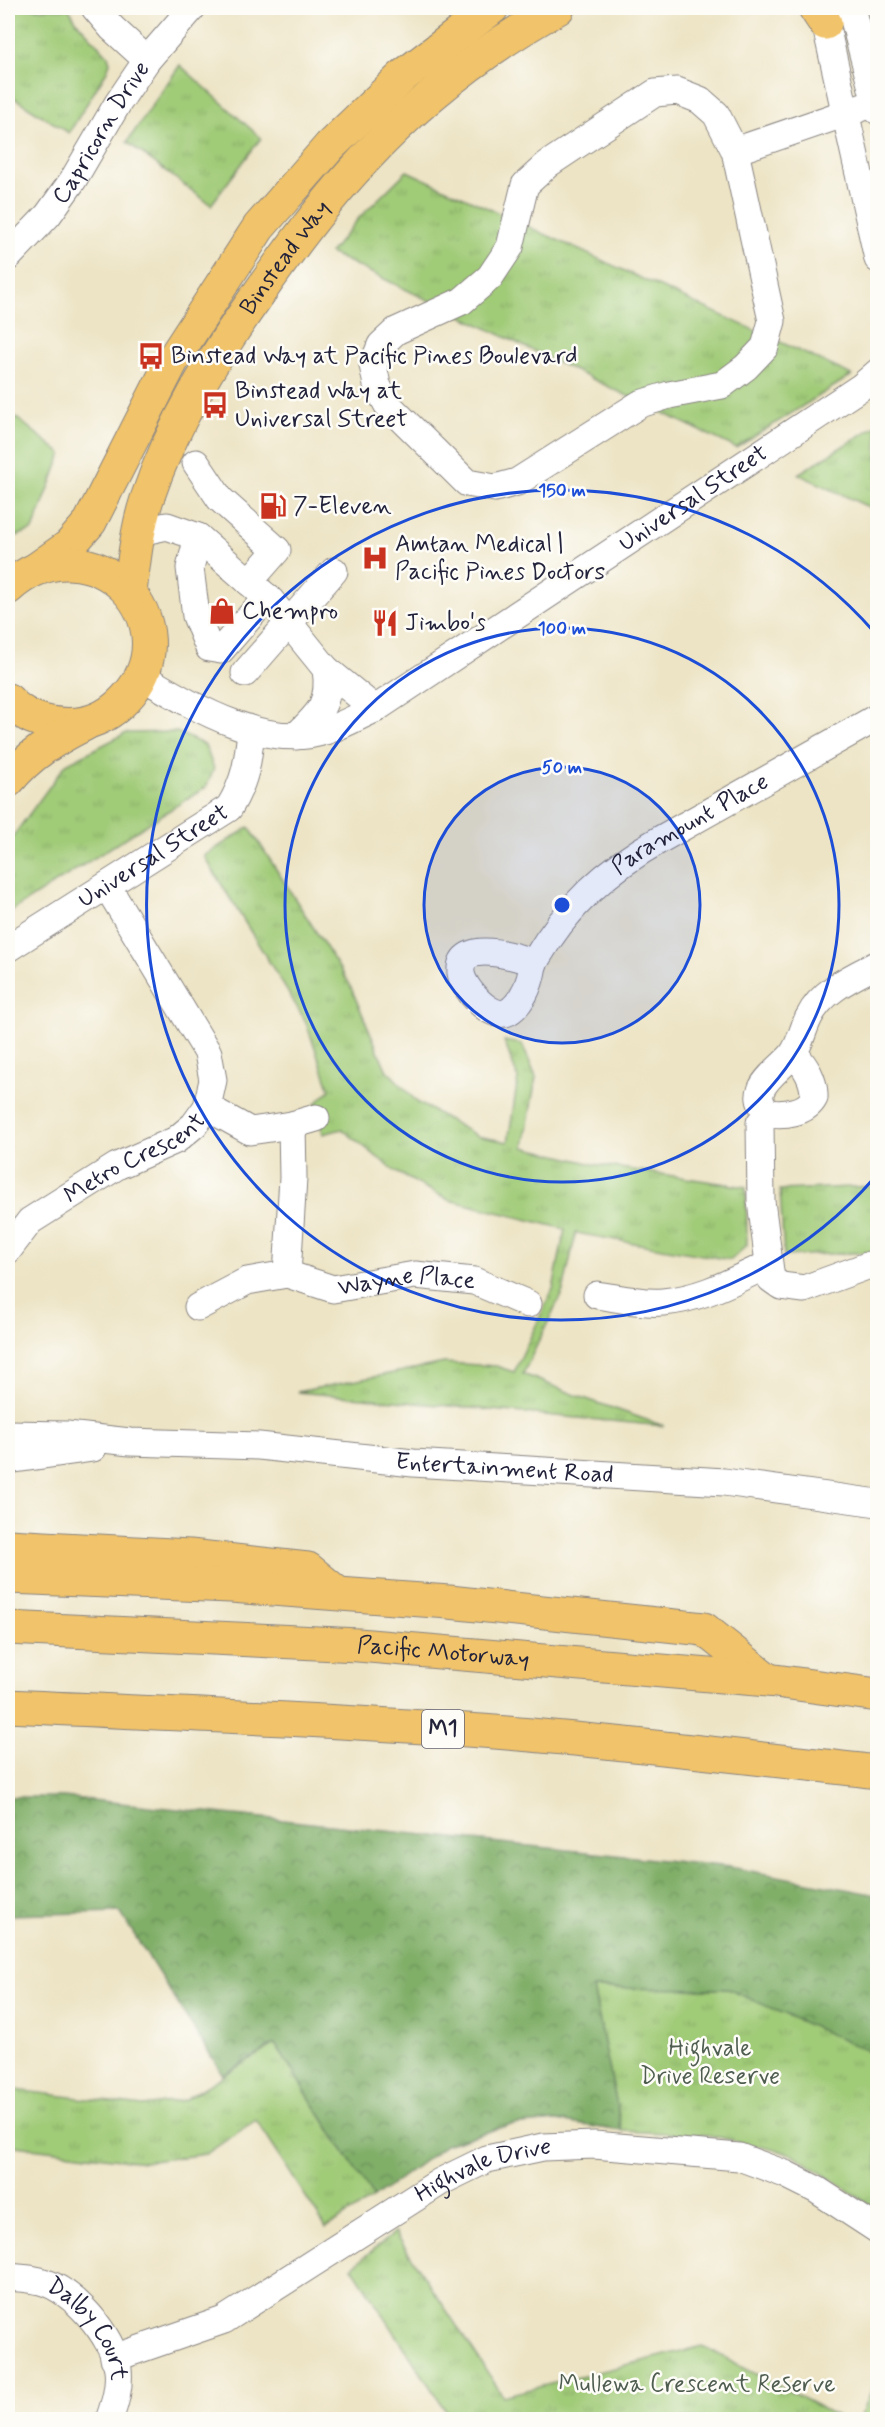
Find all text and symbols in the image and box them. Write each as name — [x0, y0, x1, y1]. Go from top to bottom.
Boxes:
street label: Capricorn Drive — [45, 55, 157, 210]
street label: Binstead Way — [233, 194, 338, 321]
bus stop icon: Binstead Way at Pacific Pines Boulevard — [136, 341, 166, 371]
place label: Binstead Way at Pacific Pines Boulevard — [171, 341, 578, 372]
place label: Binstead Way at Universal Street — [235, 376, 408, 435]
bus stop icon: Binstead Way at Universal Street — [200, 390, 230, 420]
street label: Universal Street — [613, 438, 774, 559]
text: 150 m — [538, 479, 586, 503]
fuel station icon: 7-Eleven — [258, 491, 288, 521]
place label: 7-Eleven — [293, 491, 392, 522]
place label: Amtan Medical | Pacific Pines Doctors — [395, 529, 606, 588]
hospital icon: Amtan Medical | Pacific Pines Doctors — [360, 543, 390, 573]
shop icon: Chempro — [207, 596, 237, 626]
place label: Chempro — [242, 596, 338, 627]
restaurant icon: Jimbo's — [370, 608, 400, 638]
place label: Jimbo's — [405, 608, 486, 639]
text: 100 m — [538, 617, 586, 641]
text: 50 m — [542, 756, 582, 780]
street label: Paramount Place — [605, 766, 774, 882]
street label: Universal Street — [72, 797, 235, 915]
centre of rings — [552, 895, 572, 915]
street label: Metro Crescent — [58, 1107, 213, 1211]
street label: Wayne Place — [336, 1259, 477, 1303]
street label: Entertainment Road — [394, 1446, 614, 1491]
street label: Pacific Motorway — [356, 1629, 531, 1675]
road number: M1 — [422, 1710, 464, 1748]
park label: Highvale Drive Reserve — [640, 2033, 780, 2092]
street label: Highvale Drive — [409, 2131, 552, 2210]
street label: Dalby Court — [42, 2270, 134, 2381]
park label: Mullewa Crescent Reserve — [559, 2369, 835, 2400]

